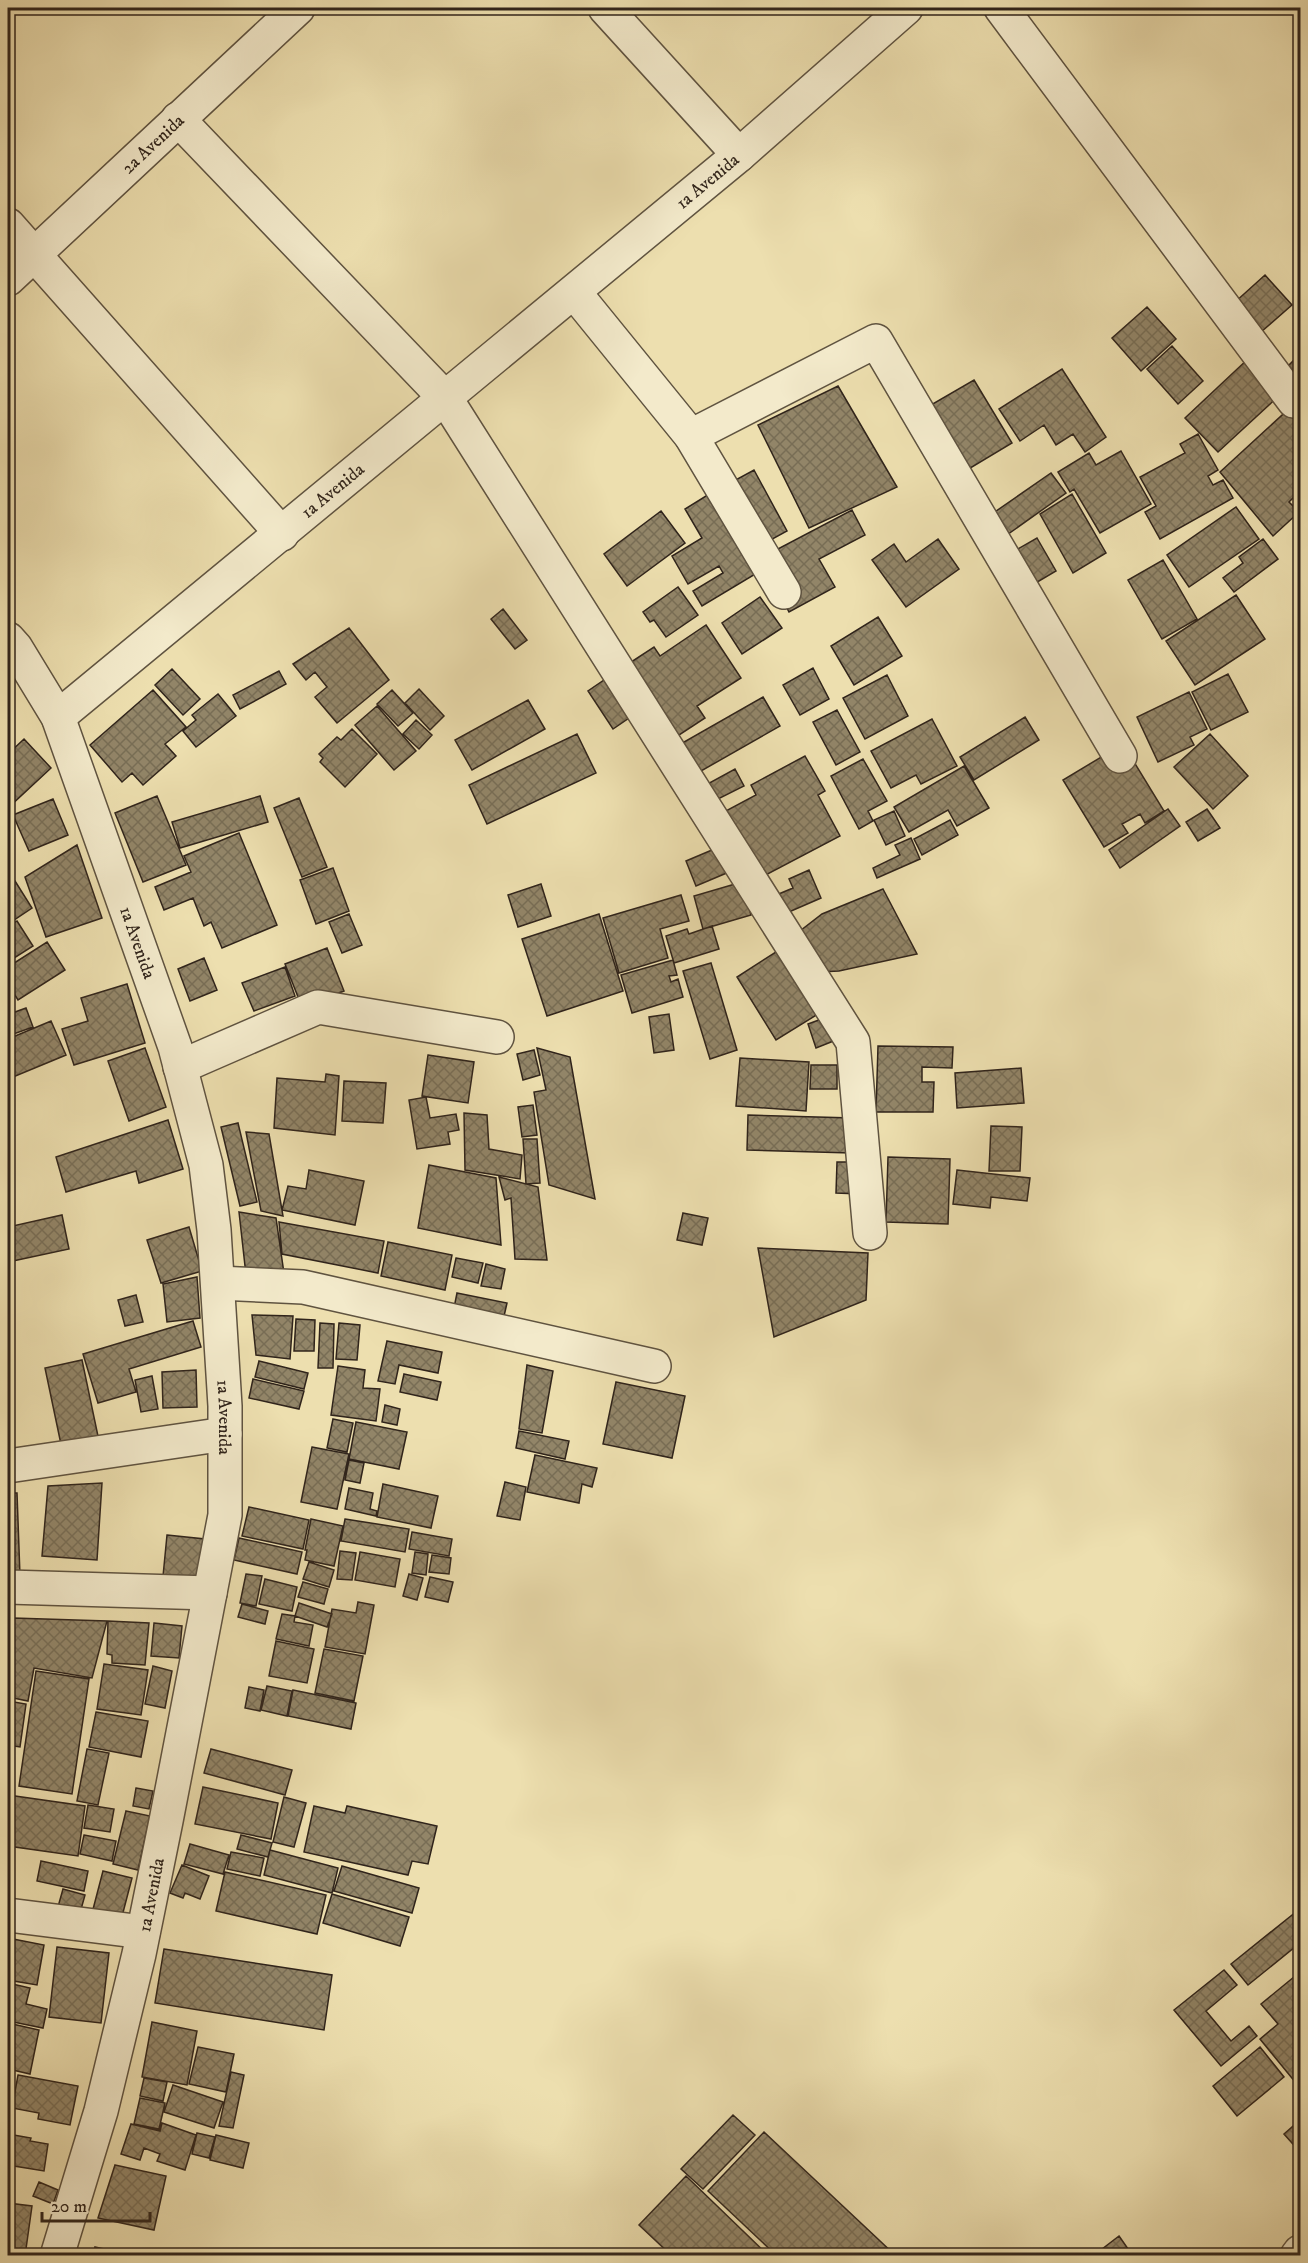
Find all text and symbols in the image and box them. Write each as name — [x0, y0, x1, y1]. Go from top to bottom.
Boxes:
street label: 2a Avenida — [118, 110, 189, 179]
street label: 1a Avenida — [672, 149, 744, 214]
street label: 1a Avenida — [297, 459, 370, 524]
street label: 1a Avenida — [114, 904, 160, 982]
street label: 1a Avenida — [211, 1379, 235, 1455]
street label: 1a Avenida — [134, 1856, 170, 1934]
scale bar — [42, 2185, 150, 2223]
text: 20 m — [51, 2196, 87, 2218]

